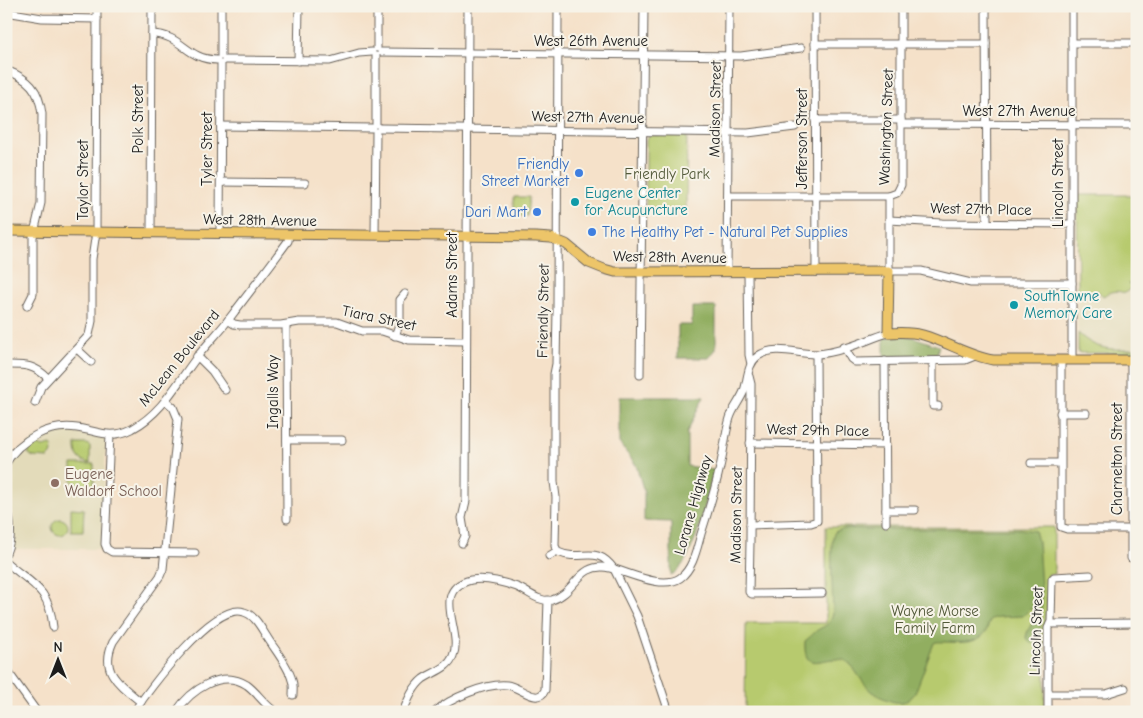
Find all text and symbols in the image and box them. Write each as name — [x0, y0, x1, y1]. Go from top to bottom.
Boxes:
street label: West 26th Avenue — [534, 32, 649, 50]
street label: Madison Street — [705, 60, 725, 157]
street label: Washington Street — [875, 68, 897, 185]
street label: Polk Street — [129, 84, 147, 153]
street label: Jefferson Street — [793, 88, 811, 189]
street label: West 27th Avenue — [963, 102, 1076, 120]
street label: West 27th Avenue — [531, 107, 645, 127]
street label: Tyler Street — [198, 111, 216, 186]
street label: Lincoln Street — [1049, 138, 1067, 227]
street label: Taylor Street — [74, 139, 92, 220]
place label: Friendly Street Market — [481, 155, 570, 190]
park label: Friendly Park — [624, 165, 710, 183]
marker: Friendly Street Market — [573, 167, 585, 179]
place label: Eugene Center for Acupuncture — [584, 184, 688, 219]
marker: Eugene Center for Acupuncture — [569, 196, 581, 208]
street label: West 27th Place — [930, 199, 1032, 219]
place label: Dari Mart — [465, 203, 528, 221]
marker: Dari Mart — [531, 206, 543, 218]
street label: West 28th Avenue — [203, 210, 317, 230]
place label: The Healthy Pet - Natural Pet Supplies — [602, 223, 848, 241]
marker: The Healthy Pet - Natural Pet Supplies — [586, 226, 598, 238]
street label: Adams Street — [443, 231, 461, 318]
street label: West 28th Avenue — [613, 247, 727, 267]
street label: Friendly Street — [533, 263, 553, 358]
place label: SouthTowne Memory Care — [1024, 287, 1113, 322]
marker: SouthTowne Memory Care — [1008, 299, 1020, 311]
street label: Tiara Street — [340, 301, 418, 335]
street label: McLean Boulevard — [135, 306, 223, 410]
street label: Ingalls Way — [264, 355, 282, 429]
street label: Charnelton Street — [1108, 402, 1126, 515]
street label: West 29th Place — [767, 420, 870, 440]
street label: Lorane Highway — [670, 453, 716, 557]
place label: Eugene Waldorf School — [65, 465, 162, 500]
street label: Madison Street — [726, 466, 746, 563]
marker: Eugene Waldorf School — [49, 477, 61, 489]
street label: Lincoln Street — [1025, 586, 1047, 676]
park label: Wayne Morse Family Farm — [891, 602, 979, 637]
north arrow — [32, 636, 82, 686]
text: N — [53, 639, 63, 656]

